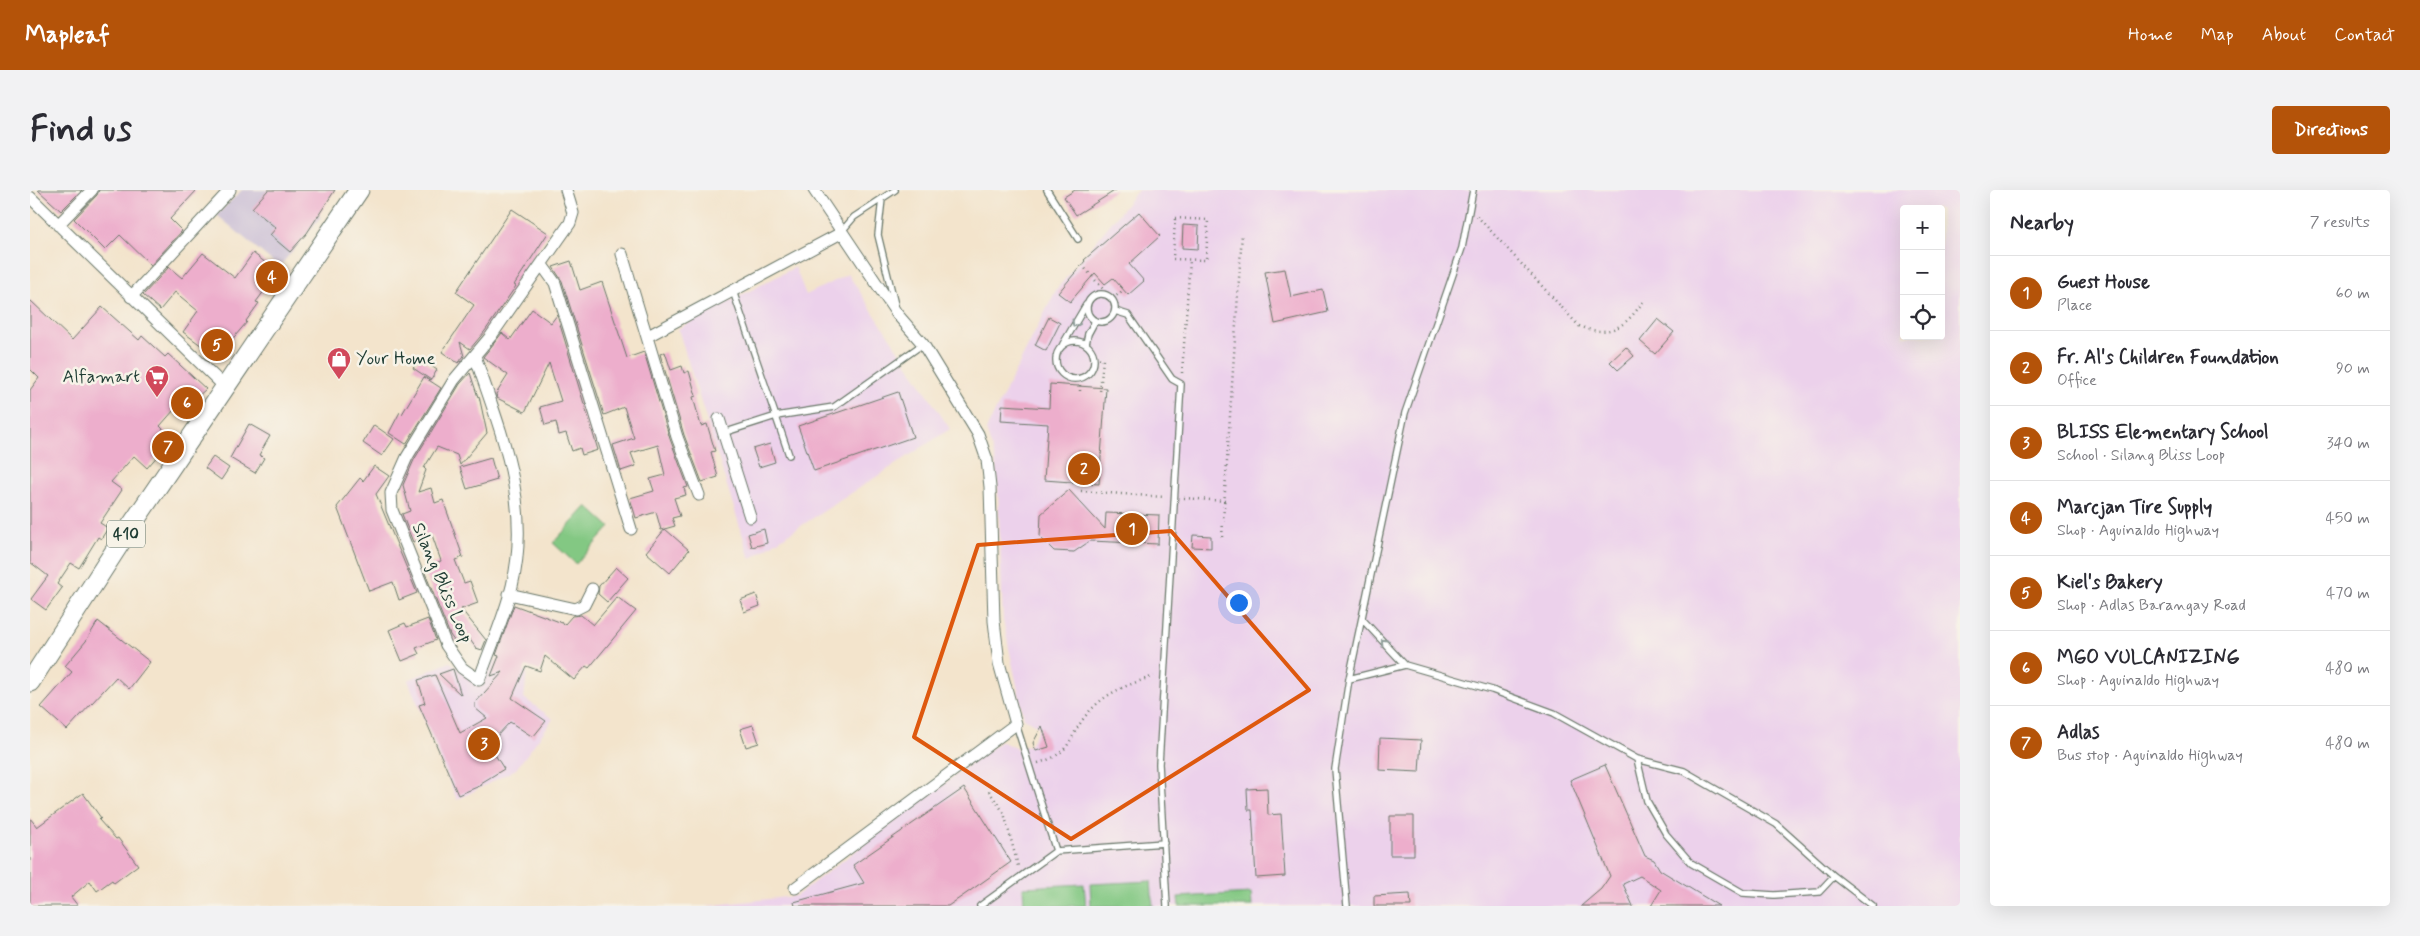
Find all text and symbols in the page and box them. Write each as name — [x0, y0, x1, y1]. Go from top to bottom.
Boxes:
text: Mapleaf — [25, 20, 110, 51]
text: Home — [2128, 23, 2173, 47]
text: Map — [2201, 23, 2234, 47]
text: About — [2262, 23, 2306, 47]
text: Contact — [2334, 23, 2395, 47]
button: Directions — [2272, 106, 2390, 154]
text: Find us — [30, 107, 132, 153]
map controls — [1900, 205, 1945, 340]
button: + — [1900, 205, 1945, 250]
text: Nearby — [2010, 209, 2074, 237]
text: 7 results — [2310, 212, 2370, 233]
button: − — [1900, 250, 1945, 295]
pin: 4 — [256, 258, 288, 296]
text: Guest House — [2057, 270, 2150, 295]
text: 1 — [2022, 283, 2030, 304]
text: 60 m — [2336, 283, 2370, 304]
button: locate — [1900, 295, 1945, 340]
text: Place — [2057, 295, 2092, 316]
one-way arrow — [1071, 319, 1081, 328]
pin: 5 — [201, 326, 233, 364]
text: Fr. Al's Children Foundation — [2057, 345, 2279, 370]
shop icon: Your Home — [326, 346, 352, 380]
place label: Your Home — [356, 347, 435, 371]
text: 2 — [2022, 358, 2030, 379]
text: 90 m — [2336, 358, 2370, 379]
supermarket icon: Alfamart — [144, 364, 170, 398]
place label: Alfamart — [62, 365, 140, 389]
text: Office — [2057, 370, 2097, 391]
pin: 6 — [171, 384, 203, 422]
text: BLISS Elementary School — [2057, 420, 2269, 445]
pin: 7 — [152, 428, 184, 466]
text: 3 — [2022, 433, 2030, 454]
text: 340 m — [2326, 433, 2370, 454]
text: School · Silang Bliss Loop — [2057, 445, 2225, 466]
pin: 2 — [1068, 450, 1100, 488]
text: Marcjan Tire Supply — [2057, 495, 2212, 520]
text: 4 — [2021, 508, 2031, 529]
text: 450 m — [2325, 508, 2370, 529]
pin: 1 — [1116, 510, 1148, 548]
street label: Silang Bliss Loop — [406, 519, 478, 647]
road number: 410 — [107, 520, 145, 548]
text: Shop · Aguinaldo Highway — [2057, 520, 2219, 541]
text: Kiel's Bakery — [2057, 570, 2163, 595]
text: 5 — [2021, 583, 2031, 604]
text: 470 m — [2326, 583, 2370, 604]
your location — [1226, 590, 1252, 616]
text: Shop · Adlas Barangay Road — [2057, 595, 2246, 616]
one-way arrow — [1381, 638, 1390, 647]
text: MGO VULCANIZING — [2057, 645, 2240, 670]
text: 6 — [2022, 658, 2030, 679]
text: 480 m — [2325, 658, 2370, 679]
text: Shop · Aguinaldo Highway — [2057, 670, 2219, 691]
text: Adlas — [2057, 720, 2100, 745]
pin: 3 — [468, 725, 500, 763]
text: 7 — [2021, 733, 2031, 754]
text: 480 m — [2325, 733, 2370, 754]
text: Bus stop · Aguinaldo Highway — [2057, 745, 2243, 766]

